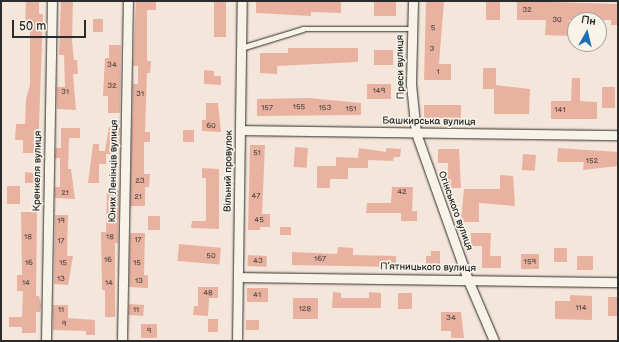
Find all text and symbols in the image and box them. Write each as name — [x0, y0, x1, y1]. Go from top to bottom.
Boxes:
house number: 32 — [522, 5, 532, 15]
scale bar — [14, 12, 88, 38]
north arrow — [567, 12, 607, 52]
text: Пн — [580, 13, 597, 28]
house number: 30 — [552, 15, 562, 25]
text: 50 m — [19, 19, 46, 34]
house number: 5 — [431, 23, 435, 33]
street label: Преси вулиця — [394, 35, 408, 99]
house number: 3 — [430, 44, 434, 54]
house number: 34 — [107, 60, 117, 70]
house number: 1 — [436, 67, 440, 77]
house number: 32 — [107, 81, 117, 91]
house number: 149 — [373, 86, 385, 96]
house number: 31 — [61, 87, 69, 97]
house number: 31 — [136, 89, 144, 99]
house number: 155 — [293, 102, 305, 112]
house number: 157 — [261, 103, 273, 113]
house number: 153 — [319, 103, 331, 113]
house number: 151 — [346, 104, 356, 114]
house number: 141 — [554, 105, 566, 115]
street label: Башкирська вулиця — [382, 115, 476, 129]
street label: Юних Ленінців вулиця — [107, 120, 121, 222]
house number: 60 — [206, 121, 216, 131]
street label: Вільний провулок — [222, 130, 236, 212]
street label: Кренкеля вулиця — [31, 131, 45, 211]
house number: 51 — [253, 148, 261, 158]
house number: 152 — [586, 156, 598, 166]
street label: Огінського вулиця — [435, 170, 475, 252]
house number: 23 — [135, 176, 145, 186]
house number: 42 — [397, 187, 407, 197]
house number: 21 — [61, 188, 69, 198]
house number: 47 — [252, 191, 260, 201]
house number: 21 — [134, 192, 142, 202]
house number: 45 — [254, 215, 264, 225]
house number: 19 — [57, 216, 65, 226]
house number: 18 — [24, 232, 32, 242]
house number: 18 — [106, 232, 114, 242]
house number: 17 — [134, 235, 142, 245]
house number: 17 — [57, 236, 65, 246]
house number: 50 — [206, 251, 216, 261]
house number: 167 — [314, 254, 326, 264]
house number: 16 — [104, 255, 112, 265]
house number: 43 — [253, 256, 263, 266]
house number: 159 — [524, 257, 536, 267]
house number: 16 — [25, 258, 33, 268]
house number: 15 — [59, 258, 67, 268]
house number: 15 — [133, 258, 141, 268]
street label: П’ятницького вулиця — [380, 261, 476, 275]
house number: 13 — [57, 274, 65, 284]
house number: 13 — [135, 276, 143, 286]
house number: 14 — [22, 278, 30, 288]
house number: 14 — [105, 278, 113, 288]
house number: 48 — [203, 288, 213, 298]
house number: 41 — [253, 290, 261, 300]
house number: 114 — [575, 303, 587, 313]
house number: 128 — [299, 304, 311, 314]
house number: 11 — [58, 305, 64, 315]
house number: 11 — [133, 305, 139, 315]
house number: 34 — [446, 313, 456, 323]
house number: 9 — [62, 319, 66, 329]
house number: 9 — [147, 326, 151, 336]

